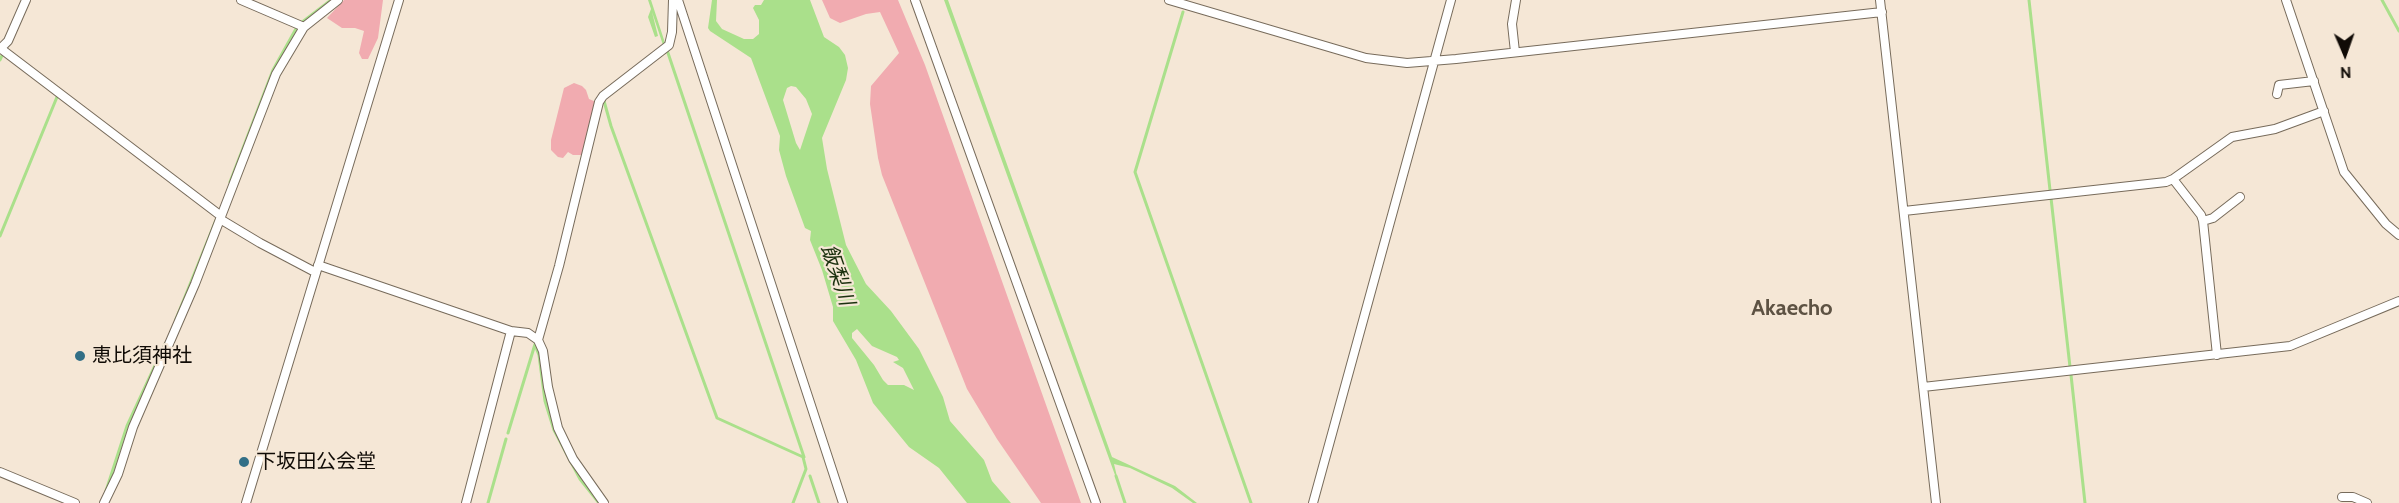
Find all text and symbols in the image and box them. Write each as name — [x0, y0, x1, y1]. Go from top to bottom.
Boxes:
north arrow — [2315, 24, 2375, 84]
text: N — [2340, 63, 2352, 82]
water label: 飯梨川 — [815, 241, 859, 309]
district label: Akaecho — [1751, 296, 1833, 322]
place label: 恵比須神社 — [92, 344, 192, 368]
marker: 恵比須神社 — [73, 349, 87, 363]
place label: 下坂田公会堂 — [256, 450, 376, 474]
marker: 下坂田公会堂 — [237, 455, 251, 469]

